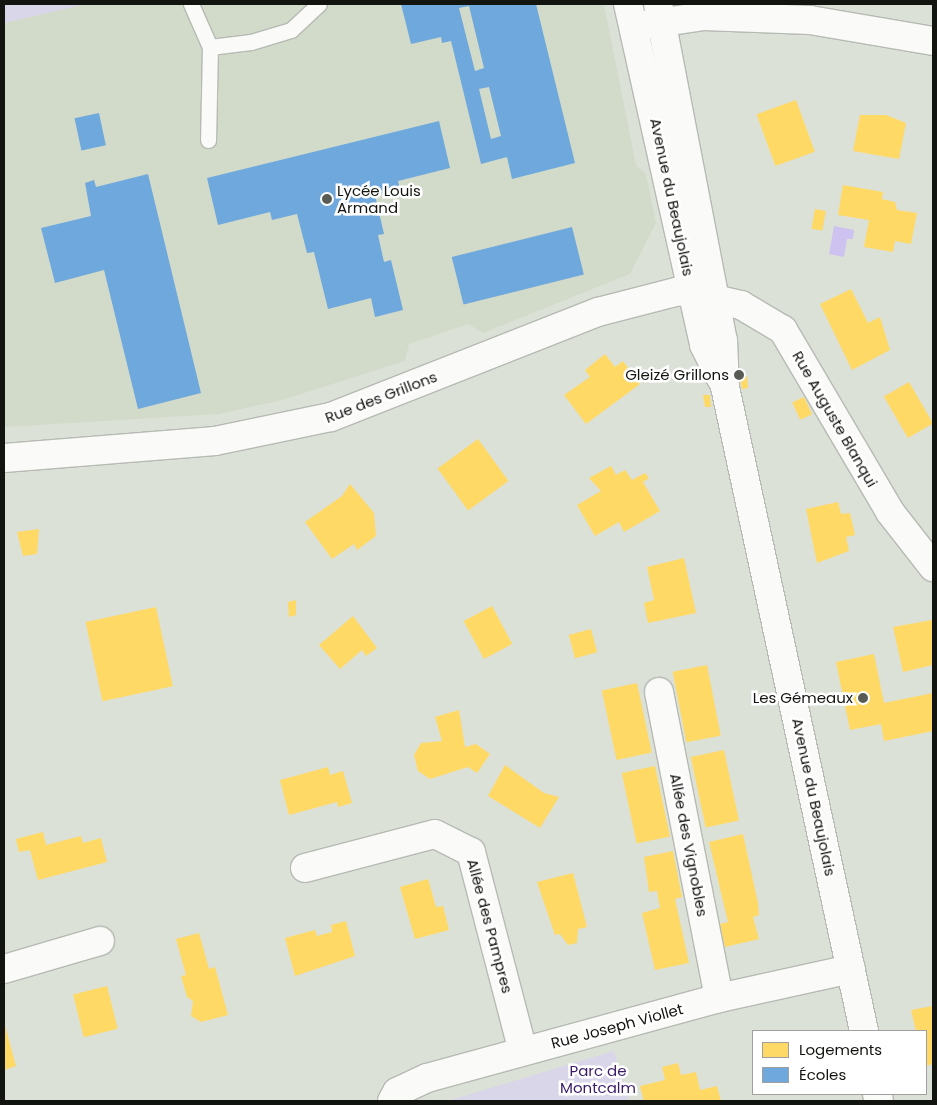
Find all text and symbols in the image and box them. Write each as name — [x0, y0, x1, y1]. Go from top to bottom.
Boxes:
street label: Avenue du Beaujolais — [646, 116, 698, 278]
place label: Lycée Louis Armand — [337, 181, 421, 216]
marker: Lycée Louis Armand — [321, 193, 333, 205]
street label: Rue Auguste Blanqui — [789, 348, 881, 490]
place label: Gleizé Grillons — [625, 366, 729, 384]
street label: Rue des Grillons — [322, 367, 440, 427]
marker: Gleizé Grillons — [733, 369, 745, 381]
place label: Les Gémeaux — [753, 689, 853, 707]
marker: Les Gémeaux — [857, 692, 869, 704]
street label: Avenue du Beaujolais — [788, 716, 840, 878]
street label: Allée des Vignobles — [666, 772, 712, 918]
street label: Allée des Pampres — [463, 857, 517, 995]
street label: Rue Joseph Viollet — [549, 1000, 685, 1052]
legend — [752, 1030, 927, 1095]
text: Logements — [799, 1039, 882, 1060]
park label: Parc de Montcalm — [560, 1061, 636, 1096]
text: Écoles — [799, 1064, 846, 1085]

